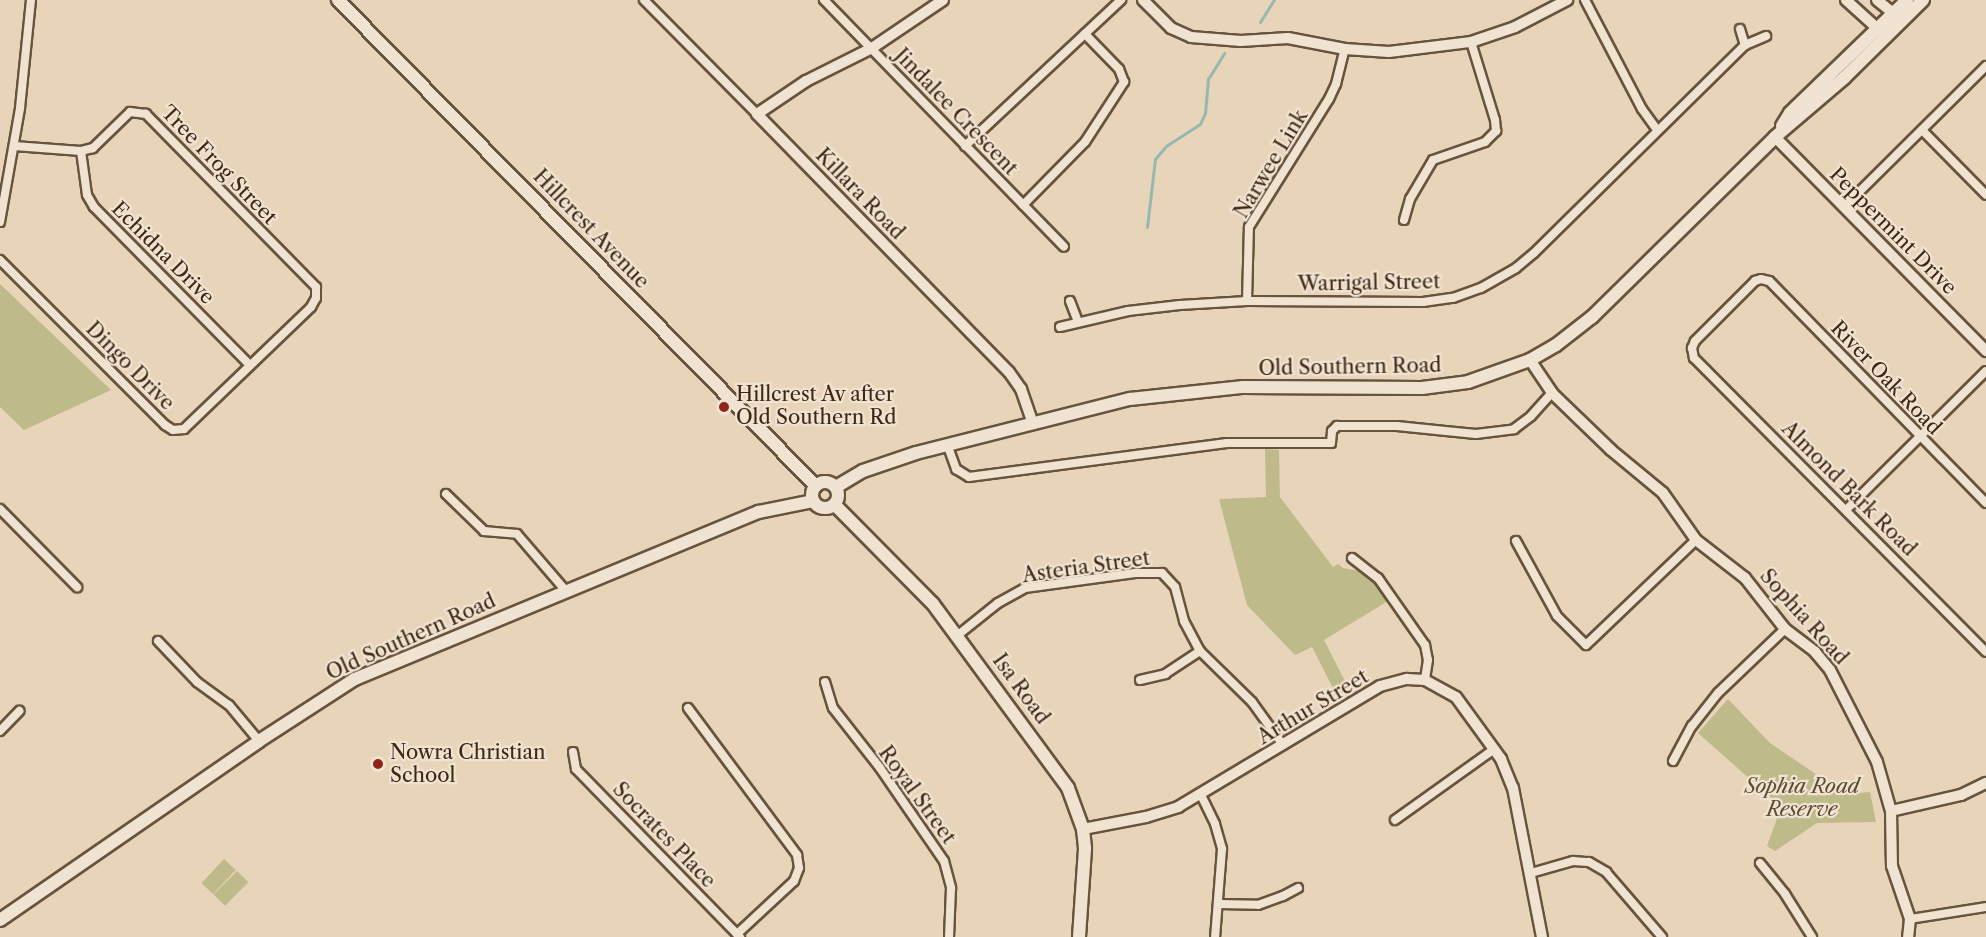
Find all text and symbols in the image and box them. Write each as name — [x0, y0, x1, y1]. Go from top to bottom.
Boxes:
street label: Jindalee Crescent — [889, 44, 1023, 180]
street label: Tree Frog Street — [156, 101, 282, 229]
street label: Narwee Link — [1229, 106, 1313, 222]
street label: Killara Road — [810, 143, 910, 245]
street label: Peppermint Drive — [1824, 162, 1962, 300]
street label: Hillcrest Avenue — [528, 164, 654, 294]
street label: Echidna Drive — [107, 197, 219, 309]
street label: Warrigal Street — [1298, 270, 1440, 296]
street label: River Oak Road — [1826, 316, 1946, 440]
street label: Dingo Drive — [81, 317, 179, 415]
street label: Old Southern Road — [1258, 353, 1442, 381]
place label: Hillcrest Av after Old Southern Rd — [736, 383, 896, 430]
marker: Hillcrest Av after Old Southern Rd — [717, 400, 731, 414]
street label: Almond Bark Road — [1777, 417, 1921, 561]
street label: Asteria Street — [1021, 546, 1151, 588]
street label: Sophia Road — [1755, 564, 1853, 670]
street label: Old Southern Road — [323, 589, 499, 685]
street label: Isa Road — [987, 649, 1055, 729]
street label: Arthur Street — [1253, 664, 1373, 750]
place label: Nowra Christian School — [390, 740, 546, 787]
street label: Royal Street — [873, 741, 961, 849]
marker: Nowra Christian School — [371, 757, 385, 771]
park label: Sophia Road Reserve — [1745, 775, 1859, 822]
street label: Socrates Place — [608, 777, 720, 893]

